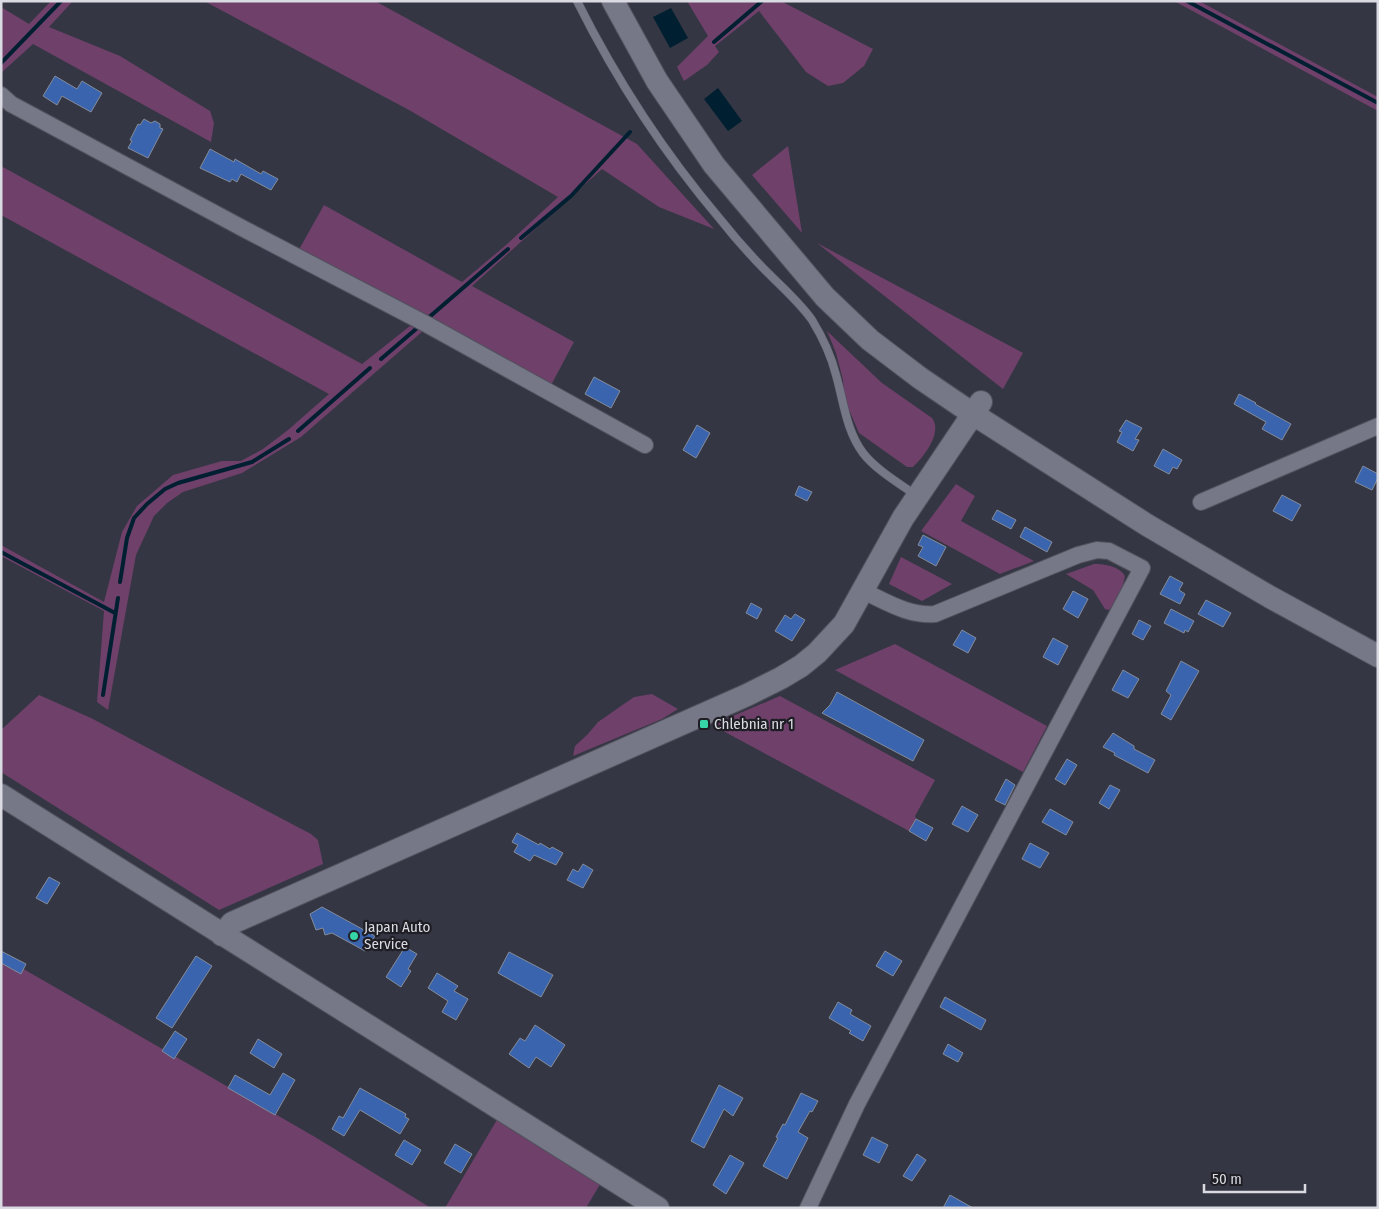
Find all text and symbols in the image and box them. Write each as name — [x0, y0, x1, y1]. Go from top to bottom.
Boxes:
place label: Chlebnia nr 1 — [714, 715, 794, 733]
marker: Chlebnia nr 1 — [698, 718, 710, 730]
place label: Japan Auto Service — [364, 918, 430, 953]
marker: Japan Auto Service — [348, 930, 360, 942]
scale bar — [1204, 1162, 1305, 1194]
text: 50 m — [1212, 1170, 1242, 1188]

